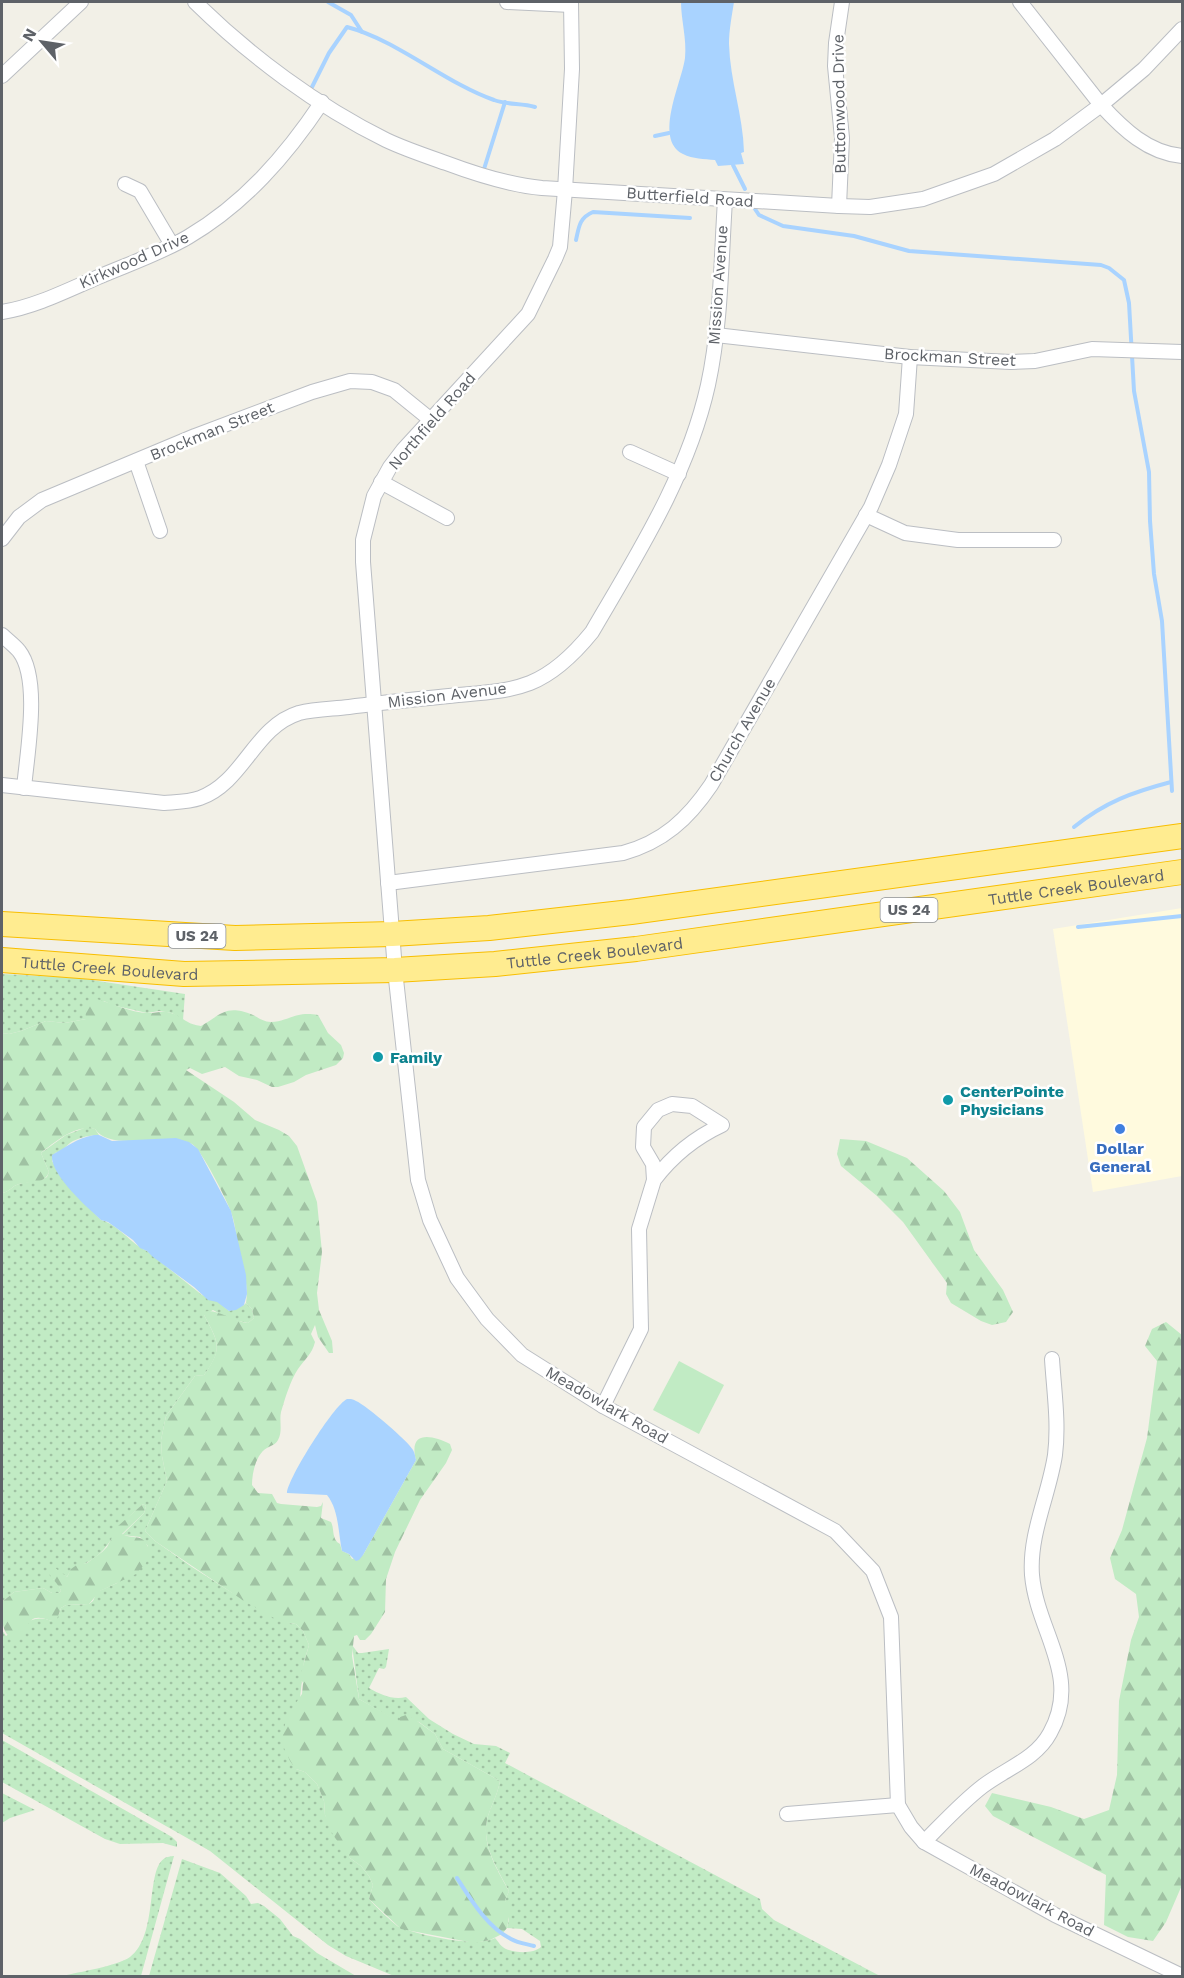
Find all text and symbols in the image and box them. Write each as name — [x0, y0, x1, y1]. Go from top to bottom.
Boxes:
north arrow — [12, 12, 72, 72]
text: N — [18, 25, 41, 45]
street label: Buttonwood Drive — [828, 34, 850, 174]
street label: Butterfield Road — [626, 183, 754, 211]
street label: Mission Avenue — [704, 225, 732, 345]
street label: Kirkwood Drive — [76, 227, 192, 293]
street label: Brockman Street — [883, 344, 1017, 370]
street label: Northfield Road — [384, 368, 480, 474]
street label: Brockman Street — [147, 397, 277, 465]
street label: Church Avenue — [704, 674, 780, 786]
street label: Mission Avenue — [386, 678, 508, 712]
street label: Tuttle Creek Boulevard — [987, 865, 1165, 909]
road number: US 24 — [880, 898, 938, 922]
road number: US 24 — [168, 924, 226, 948]
street label: Tuttle Creek Boulevard — [505, 933, 684, 972]
street label: Tuttle Creek Boulevard — [20, 952, 199, 984]
place label: Family — [390, 1048, 443, 1067]
marker: Family — [371, 1050, 385, 1064]
place label: CenterPointe Physicians — [960, 1082, 1064, 1119]
marker: CenterPointe Physicians — [941, 1093, 955, 1107]
marker: Dollar General — [1113, 1122, 1127, 1136]
place label: Dollar General — [1089, 1139, 1151, 1176]
street label: Meadowlark Road — [542, 1362, 672, 1448]
street label: Meadowlark Road — [966, 1859, 1098, 1941]

